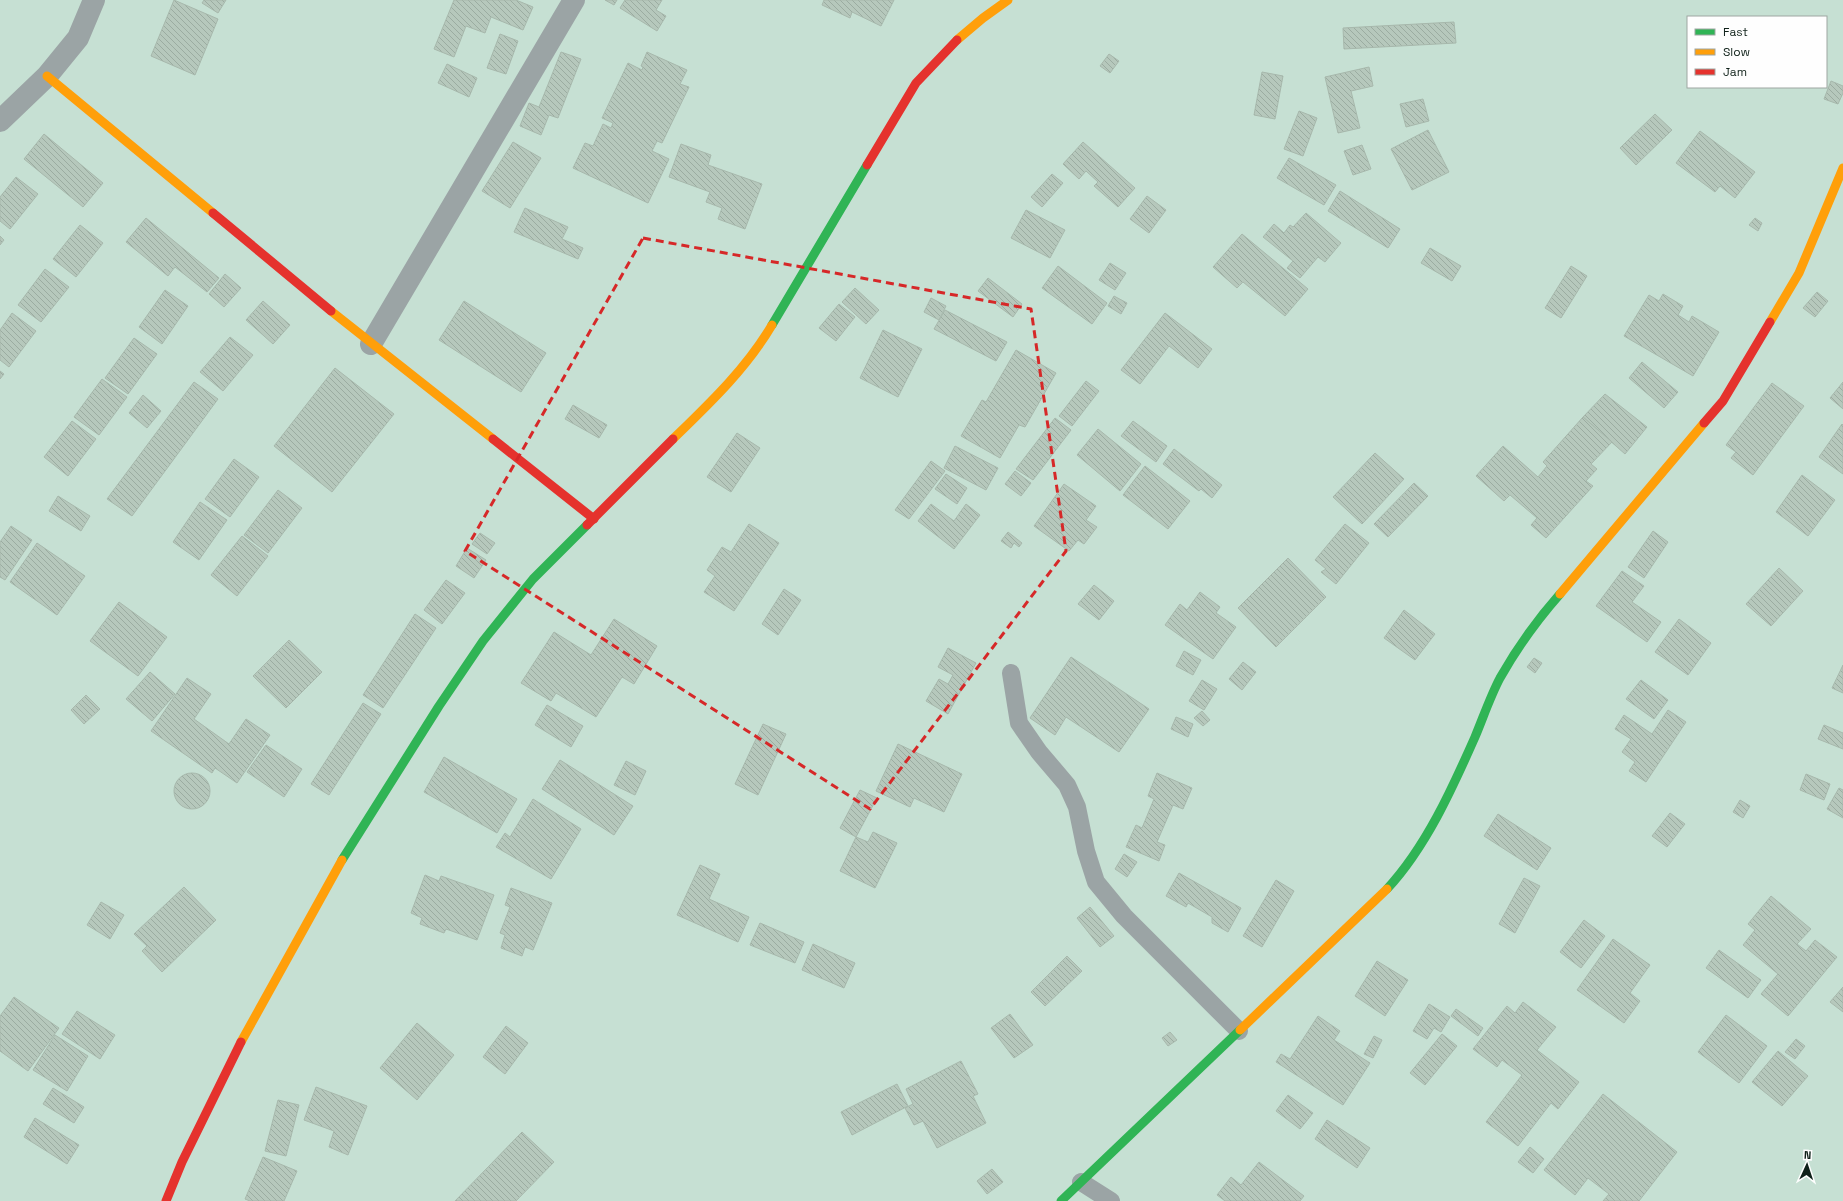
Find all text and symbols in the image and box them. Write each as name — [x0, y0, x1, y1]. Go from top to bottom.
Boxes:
legend — [1687, 16, 1827, 88]
text: Fast — [1723, 24, 1748, 40]
text: Slow — [1723, 44, 1750, 60]
text: Jam — [1723, 64, 1747, 80]
north arrow — [1787, 1145, 1827, 1185]
text: N — [1803, 1148, 1812, 1162]

